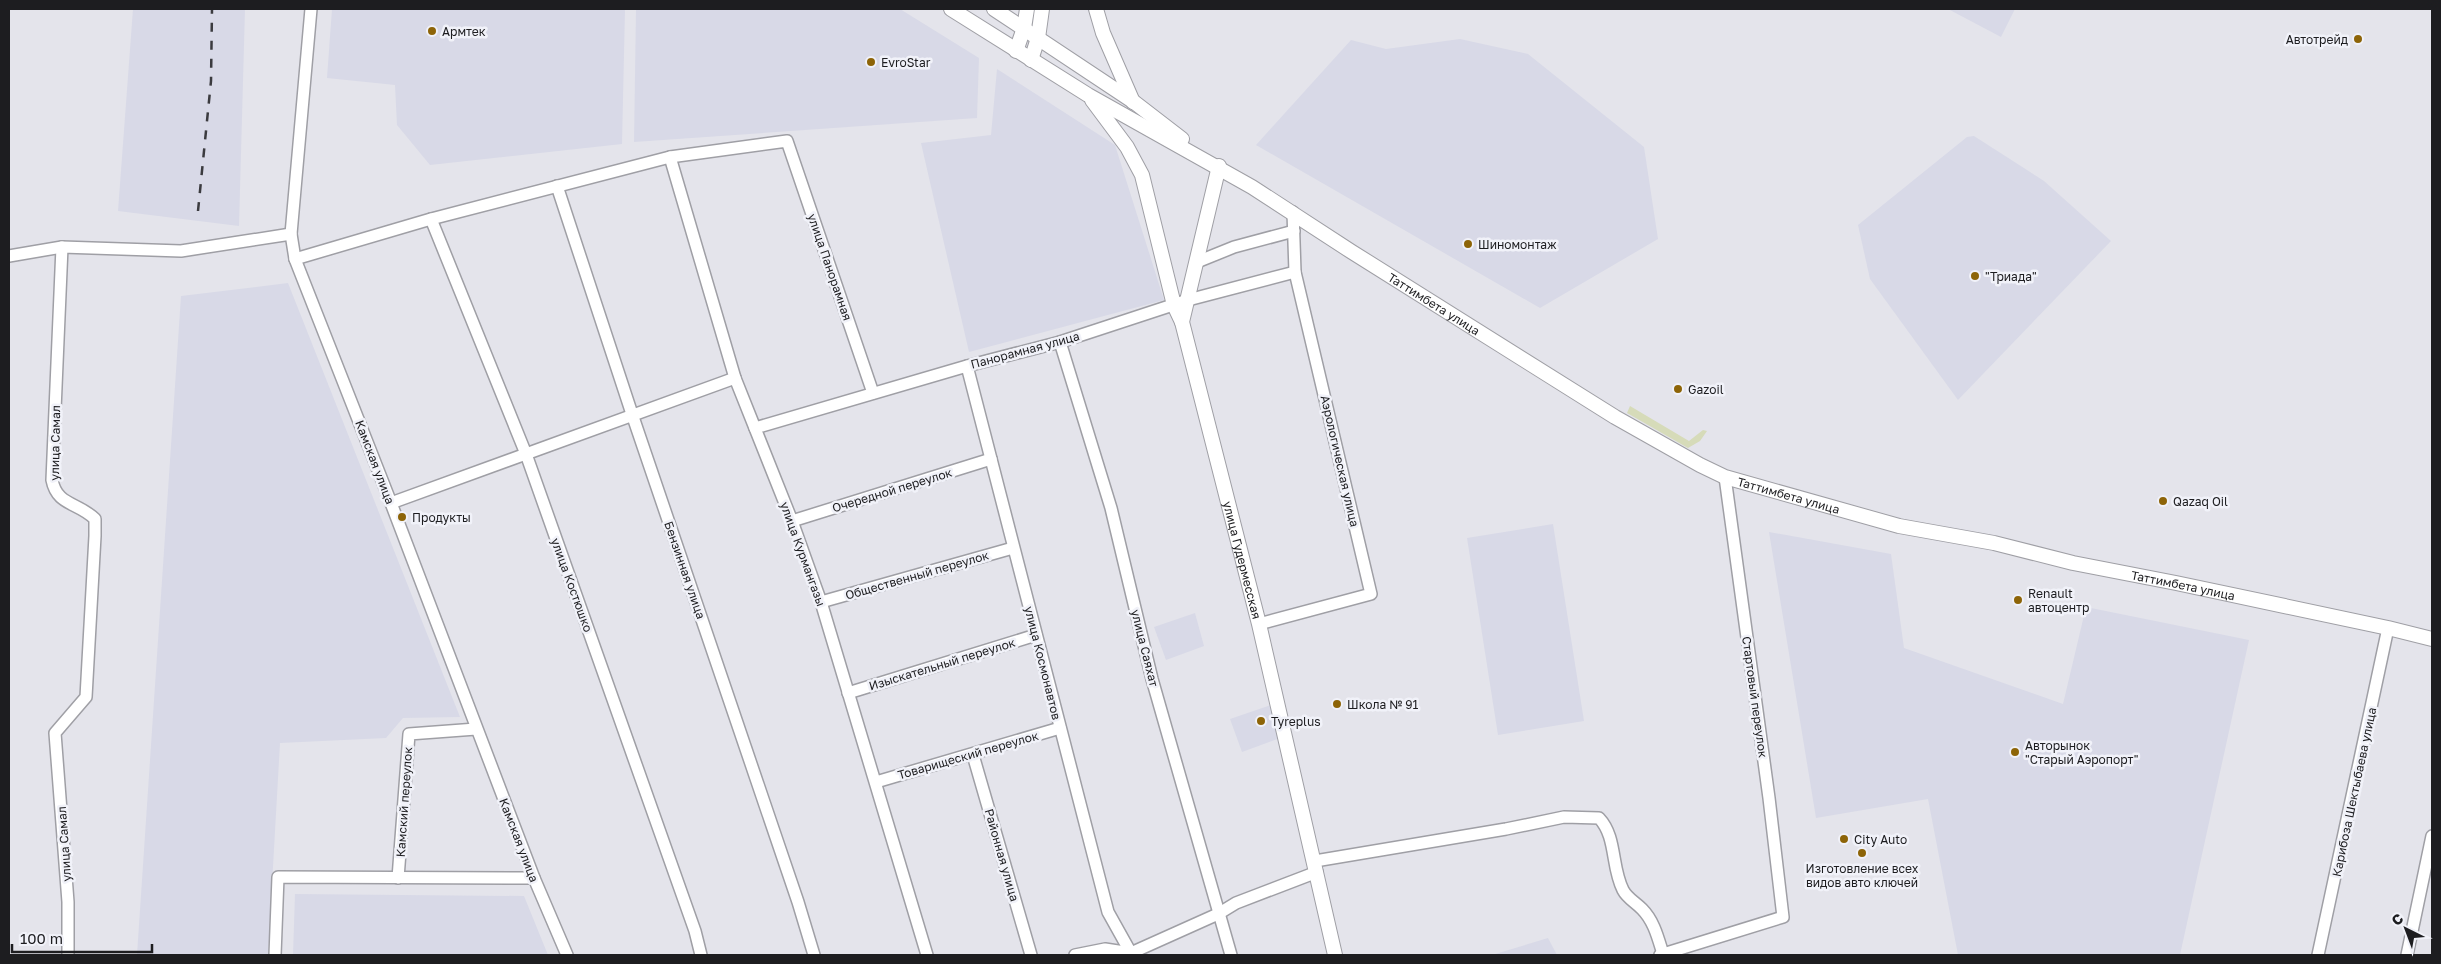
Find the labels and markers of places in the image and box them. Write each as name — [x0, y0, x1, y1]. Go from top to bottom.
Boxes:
place label: Армтек — [442, 24, 486, 39]
marker: Армтек — [426, 25, 438, 37]
place label: Автотрейд — [2286, 32, 2348, 47]
marker: Автотрейд — [2352, 33, 2364, 45]
place label: EvroStar — [881, 55, 931, 70]
marker: EvroStar — [865, 56, 877, 68]
place label: Шиномонтаж — [1478, 237, 1557, 252]
marker: Шиномонтаж — [1462, 238, 1474, 250]
place label: "Триада" — [1985, 269, 2037, 284]
marker: "Триада" — [1969, 270, 1981, 282]
place label: Gazoil — [1688, 382, 1724, 397]
marker: Gazoil — [1672, 383, 1684, 395]
place label: Qazaq Oil — [2173, 494, 2228, 509]
marker: Qazaq Oil — [2157, 495, 2169, 507]
place label: Продукты — [412, 510, 471, 525]
marker: Продукты — [396, 511, 408, 523]
place label: Renault автоцентр — [2028, 586, 2089, 615]
marker: Renault автоцентр — [2012, 594, 2024, 606]
place label: Школа № 91 — [1347, 697, 1419, 712]
marker: Школа № 91 — [1331, 698, 1343, 710]
place label: Tyreplus — [1271, 714, 1321, 729]
marker: Tyreplus — [1255, 715, 1267, 727]
place label: Авторынок "Старый Аэропорт" — [2025, 738, 2138, 767]
marker: Авторынок "Старый Аэропорт" — [2009, 746, 2021, 758]
place label: City Auto — [1854, 832, 1907, 847]
marker: City Auto — [1838, 833, 1850, 845]
marker: Изготовление всех видов авто ключей — [1856, 847, 1868, 859]
place label: Изготовление всех видов авто ключей — [1806, 861, 1919, 890]

